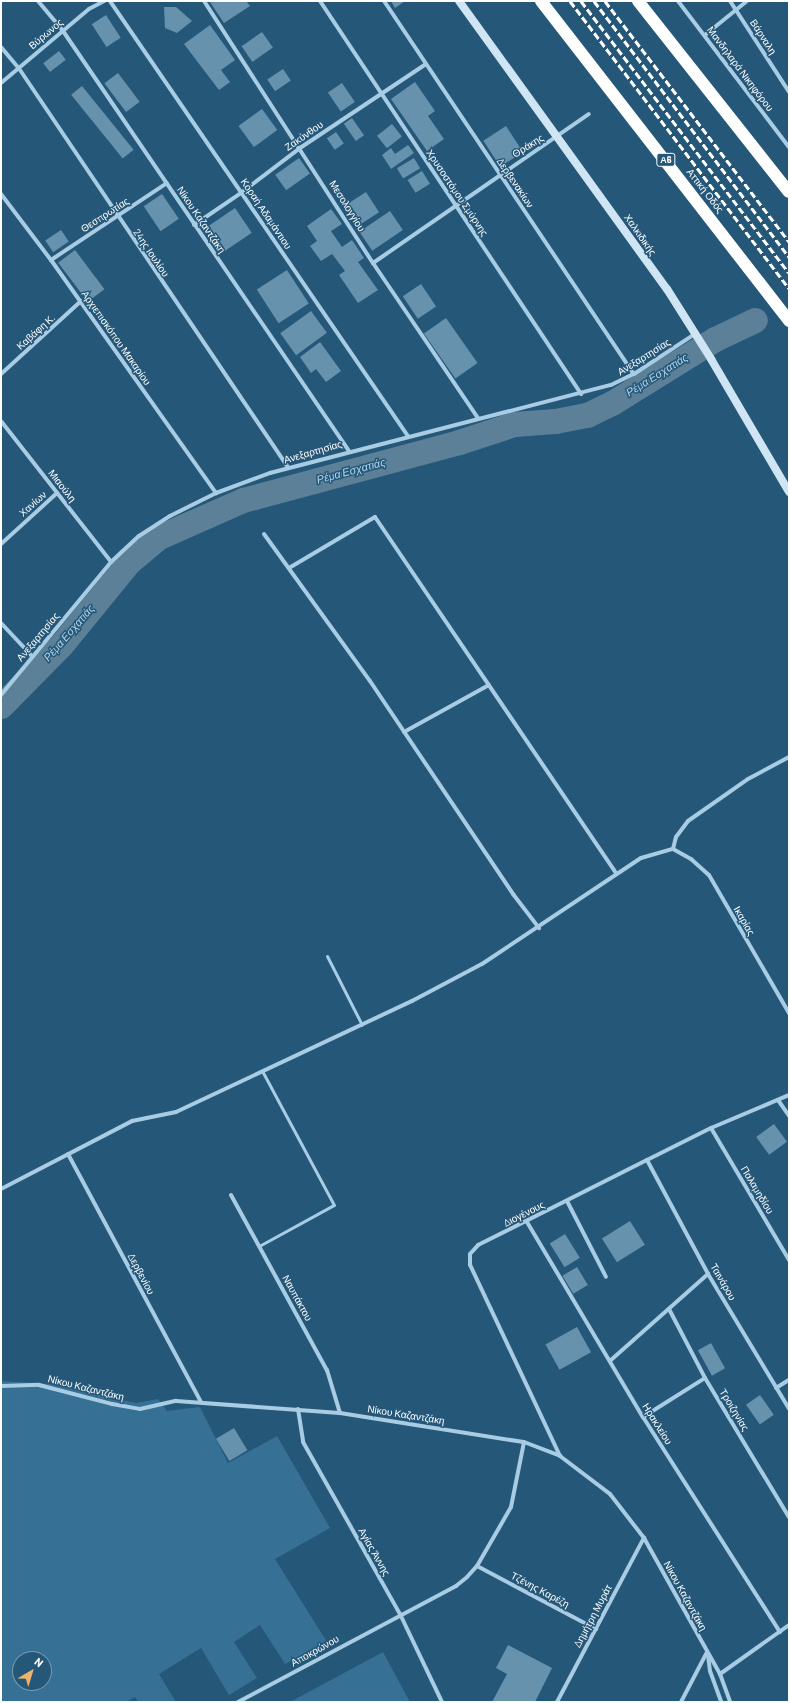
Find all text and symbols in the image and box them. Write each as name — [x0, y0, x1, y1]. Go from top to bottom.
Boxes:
street label: Βύρωνος — [26, 16, 66, 52]
street label: Βάρναλη — [747, 17, 779, 57]
street label: Μανδηλαρά Νικηφόρου — [704, 24, 776, 114]
street label: Ζακύνθου — [283, 118, 325, 154]
street label: Θράκης — [510, 132, 546, 160]
street label: Χρυσοστόμου Σμύρνης — [424, 147, 490, 239]
road number: Α6 — [656, 153, 676, 167]
street label: Δερβενακίων — [494, 156, 536, 210]
street label: Αττική Οδός — [684, 166, 726, 216]
street label: Κοραή Αδαμάντιου — [238, 176, 294, 252]
street label: Μεσολογγίου — [327, 178, 367, 234]
street label: Νίκου Καζαντζάκη — [174, 184, 228, 256]
street label: Θεσπρωτίας — [79, 195, 131, 235]
street label: Χαλκιδικής — [621, 212, 659, 258]
street label: 24ης Ιουλίου — [131, 227, 171, 279]
street label: Αρχιεπισκόπου Μακαρίου — [79, 288, 153, 388]
street label: Καβάφη Κ. — [14, 312, 58, 352]
street label: Ανεξαρτησίας — [615, 336, 673, 378]
water label: Ρέμα Εσχατιάς — [624, 351, 690, 399]
street label: Ανεξαρτησίας — [283, 438, 343, 466]
water label: Ρέμα Εσχατιάς — [315, 455, 387, 487]
street label: Μιαούλη — [46, 467, 78, 505]
street label: Χανίων — [17, 489, 49, 519]
water label: Ρέμα Εσχατιάς — [41, 602, 97, 664]
street label: Ανεξαρτησίας — [14, 610, 62, 664]
street label: Ικαρίας — [731, 904, 757, 938]
street label: Παλαμηδίου — [738, 1164, 776, 1216]
street label: Διογένους — [501, 1199, 547, 1229]
street label: Δερβενίου — [125, 1251, 157, 1297]
street label: Ταινάρου — [708, 1261, 738, 1303]
street label: Ναυπάκτου — [279, 1273, 315, 1323]
street label: Νίκου Καζαντζάκη — [47, 1373, 125, 1403]
street label: Τροιζηνίας — [717, 1387, 751, 1433]
street label: Ηρακλείου — [640, 1401, 674, 1447]
street label: Νίκου Καζαντζάκη — [366, 1403, 446, 1427]
street label: Αγίας Άννης — [356, 1526, 392, 1578]
street label: Νίκου Καζαντζάκη — [661, 1559, 709, 1633]
street label: Τζένης Καρέζη — [509, 1570, 571, 1610]
street label: Δημήτρη Μυράτ — [571, 1583, 615, 1649]
street label: Αποκρώνου — [289, 1633, 341, 1669]
north arrow — [12, 1651, 52, 1691]
text: N — [32, 1655, 46, 1669]

